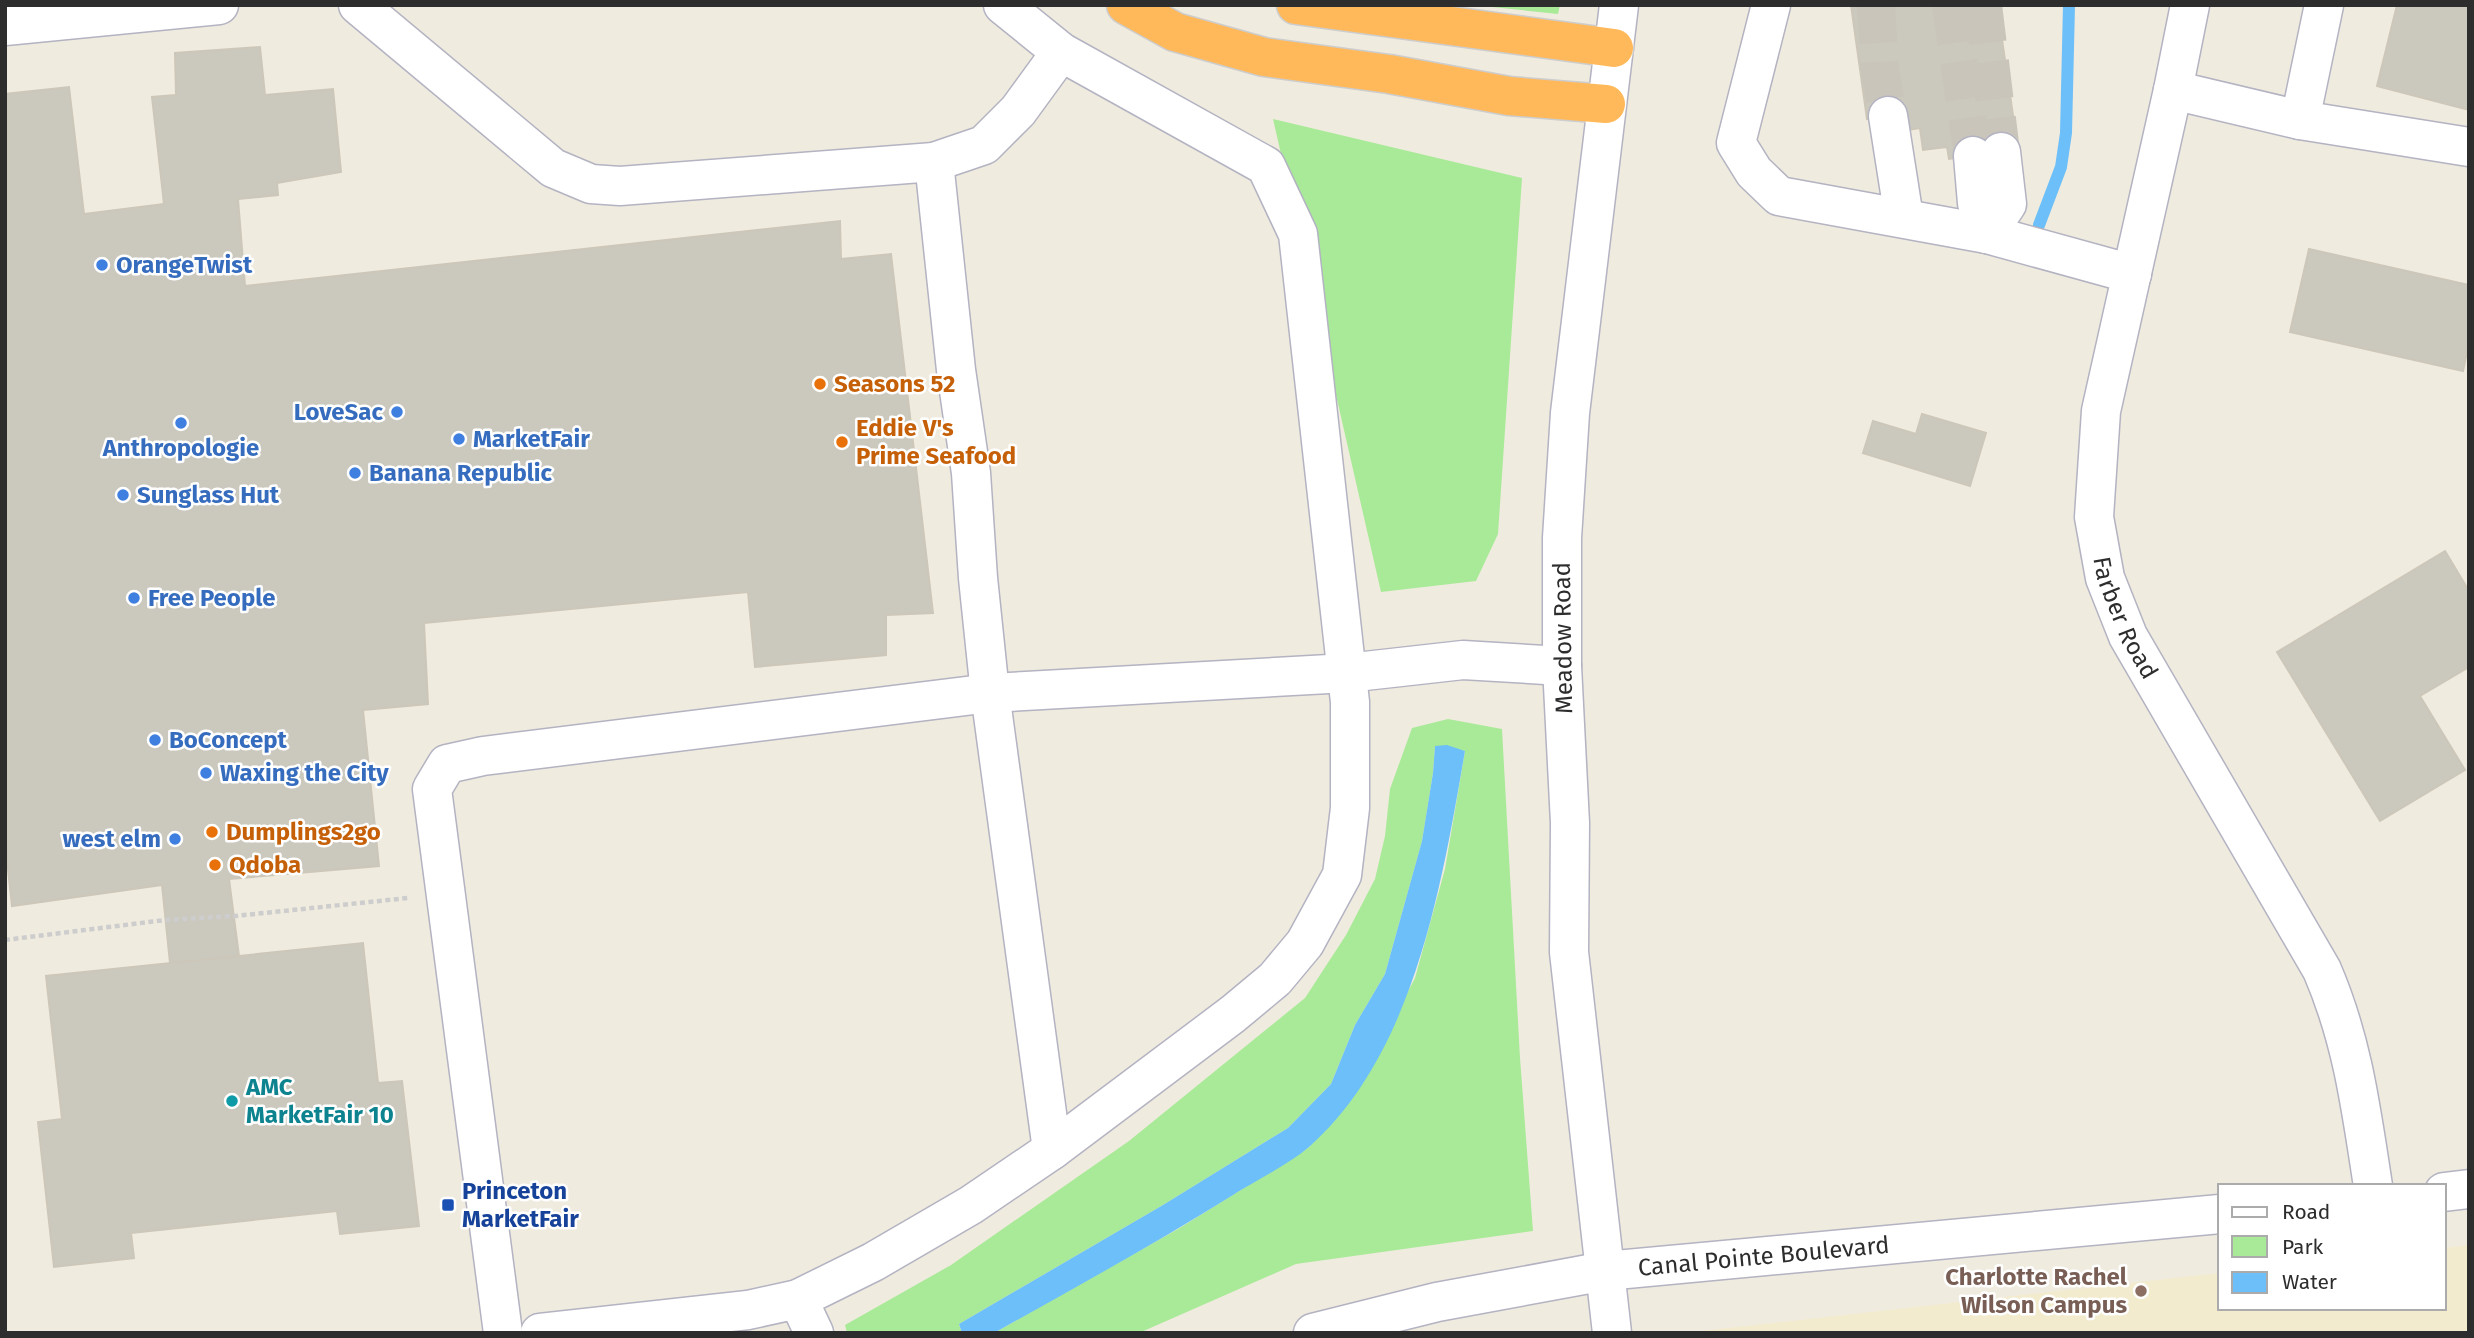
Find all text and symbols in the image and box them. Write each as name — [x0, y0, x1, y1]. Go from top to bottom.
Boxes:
place label: OrangeTwist — [116, 251, 253, 279]
marker: OrangeTwist — [94, 257, 110, 273]
place label: Seasons 52 — [834, 370, 955, 398]
marker: Seasons 52 — [812, 376, 828, 392]
place label: LoveSac — [294, 398, 384, 426]
marker: LoveSac — [389, 404, 405, 420]
place label: Eddie V's Prime Seafood — [856, 414, 1016, 470]
marker: Anthropologie — [173, 415, 189, 431]
place label: MarketFair — [473, 425, 590, 453]
marker: MarketFair — [451, 431, 467, 447]
place label: Anthropologie — [102, 434, 259, 462]
marker: Eddie V's Prime Seafood — [834, 434, 850, 450]
place label: Banana Republic — [369, 459, 553, 487]
marker: Banana Republic — [347, 465, 363, 481]
place label: Sunglass Hut — [137, 481, 280, 509]
marker: Sunglass Hut — [115, 487, 131, 503]
street label: Farber Road — [2087, 554, 2164, 684]
street label: Meadow Road — [1548, 562, 1578, 714]
place label: Free People — [148, 584, 275, 612]
marker: Free People — [126, 590, 142, 606]
place label: BoConcept — [169, 726, 288, 754]
marker: BoConcept — [147, 732, 163, 748]
place label: Waxing the City — [220, 759, 389, 787]
marker: Waxing the City — [198, 765, 214, 781]
place label: Dumplings2go — [226, 818, 381, 846]
marker: Dumplings2go — [204, 824, 220, 840]
place label: west elm — [63, 825, 161, 853]
marker: west elm — [167, 831, 183, 847]
place label: Qdoba — [229, 851, 301, 879]
marker: Qdoba — [207, 857, 223, 873]
place label: AMC MarketFair 10 — [245, 1073, 394, 1129]
marker: AMC MarketFair 10 — [224, 1093, 240, 1109]
place label: Princeton MarketFair — [462, 1177, 579, 1233]
legend — [2218, 1184, 2446, 1310]
marker: Princeton MarketFair — [440, 1197, 456, 1213]
text: Road — [2282, 1199, 2330, 1225]
street label: Canal Pointe Boulevard — [1637, 1231, 1891, 1282]
text: Park — [2282, 1234, 2324, 1260]
place label: Charlotte Rachel Wilson Campus — [1945, 1263, 2128, 1319]
text: Water — [2282, 1269, 2337, 1295]
marker: Charlotte Rachel Wilson Campus — [2133, 1283, 2149, 1299]

